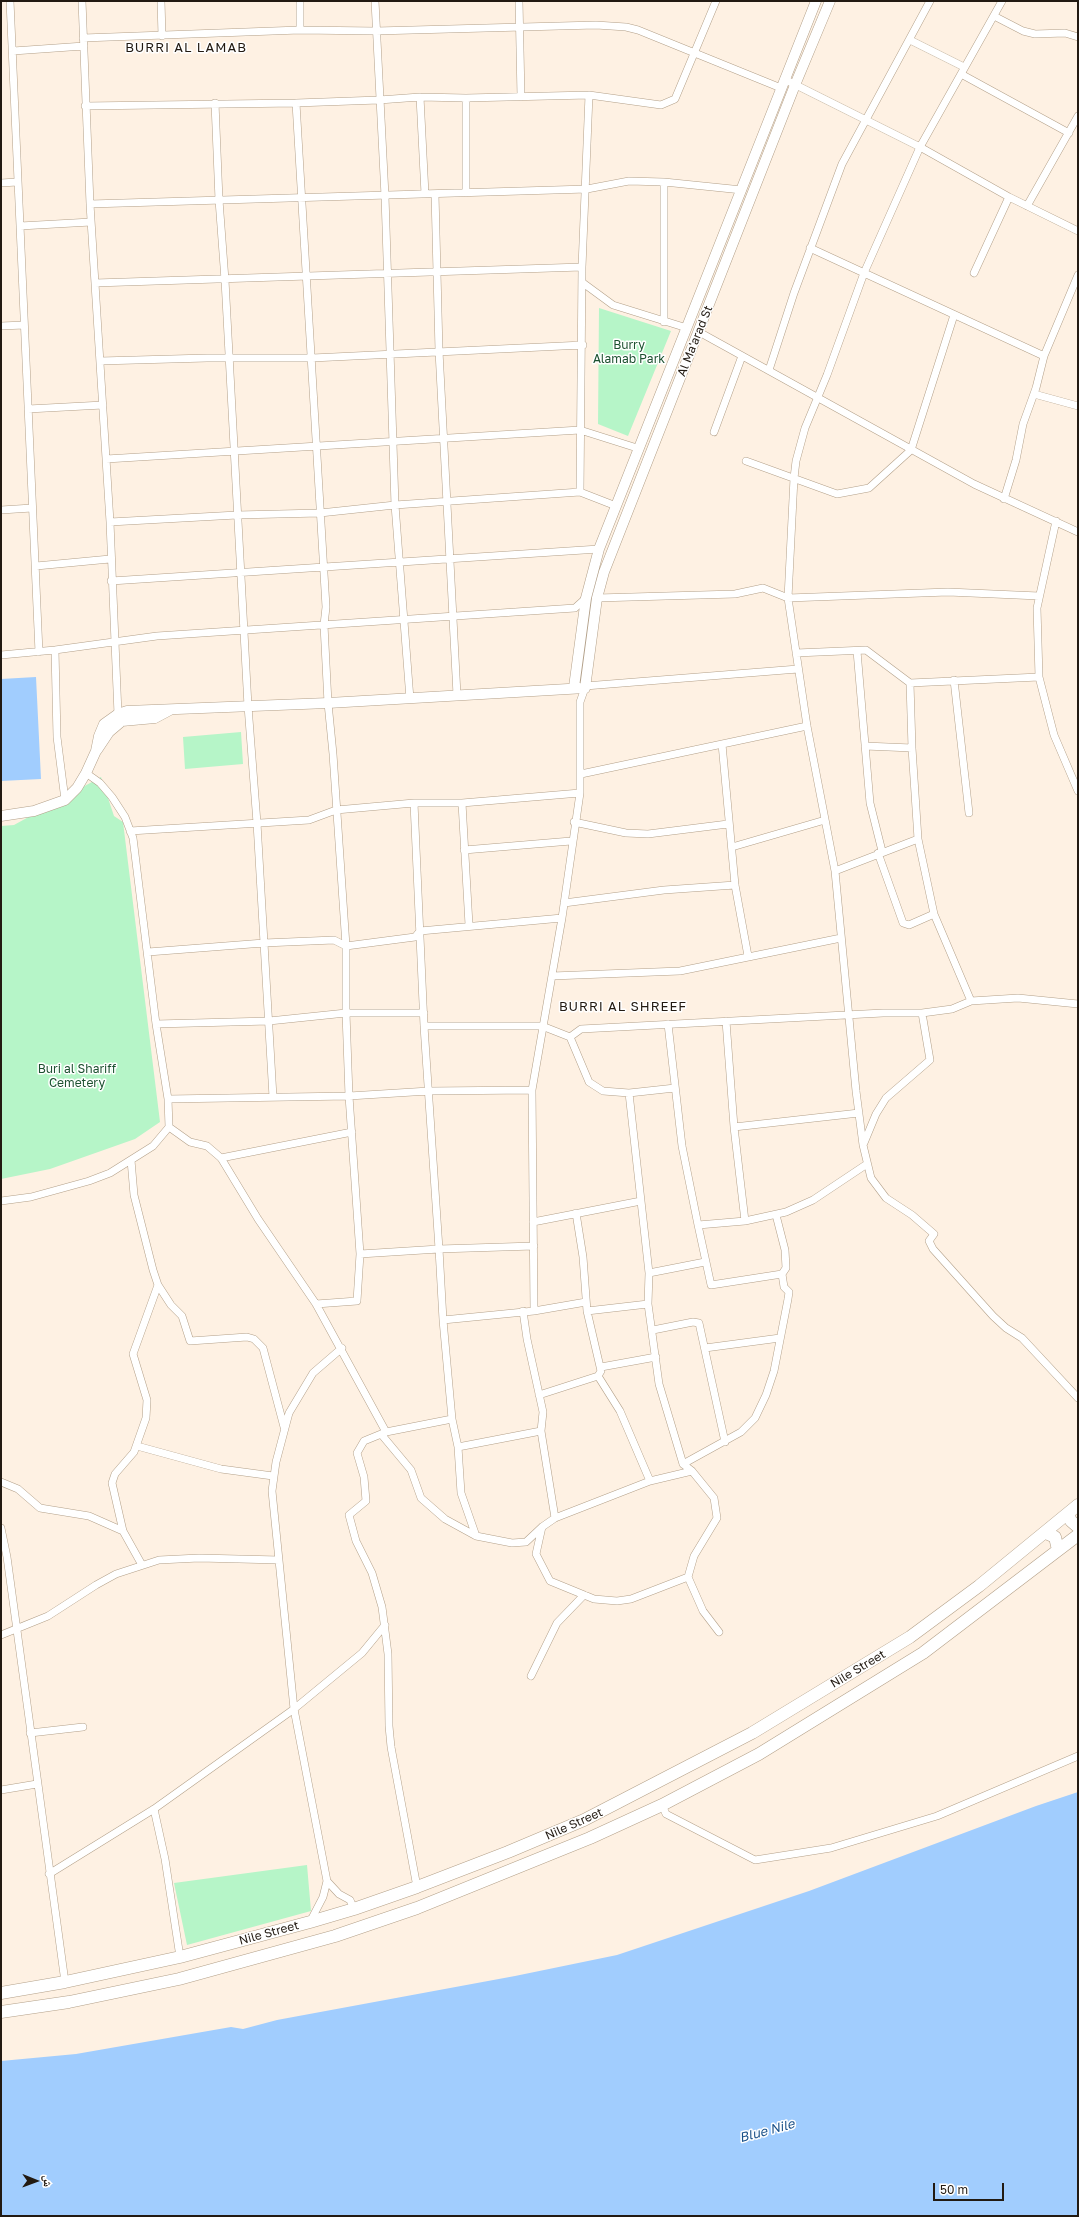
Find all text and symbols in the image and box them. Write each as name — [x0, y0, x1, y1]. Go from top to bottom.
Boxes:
district label: BURRI AL LAMAB — [125, 40, 247, 56]
street label: Al Ma'arad St — [674, 304, 716, 378]
park label: Burry Alamab Park — [593, 338, 665, 366]
district label: BURRI AL SHREEF — [559, 999, 687, 1015]
park label: Buri al Shariff Cemetery — [38, 1062, 116, 1090]
street label: Nile Street — [828, 1647, 888, 1691]
street label: Nile Street — [543, 1805, 605, 1843]
street label: Nile Street — [237, 1918, 301, 1948]
water label: Blue Nile — [738, 2116, 796, 2146]
north arrow — [16, 2161, 56, 2201]
text: ش — [42, 2175, 55, 2187]
scale bar — [935, 2175, 1006, 2201]
text: 50 m — [940, 2182, 968, 2197]

